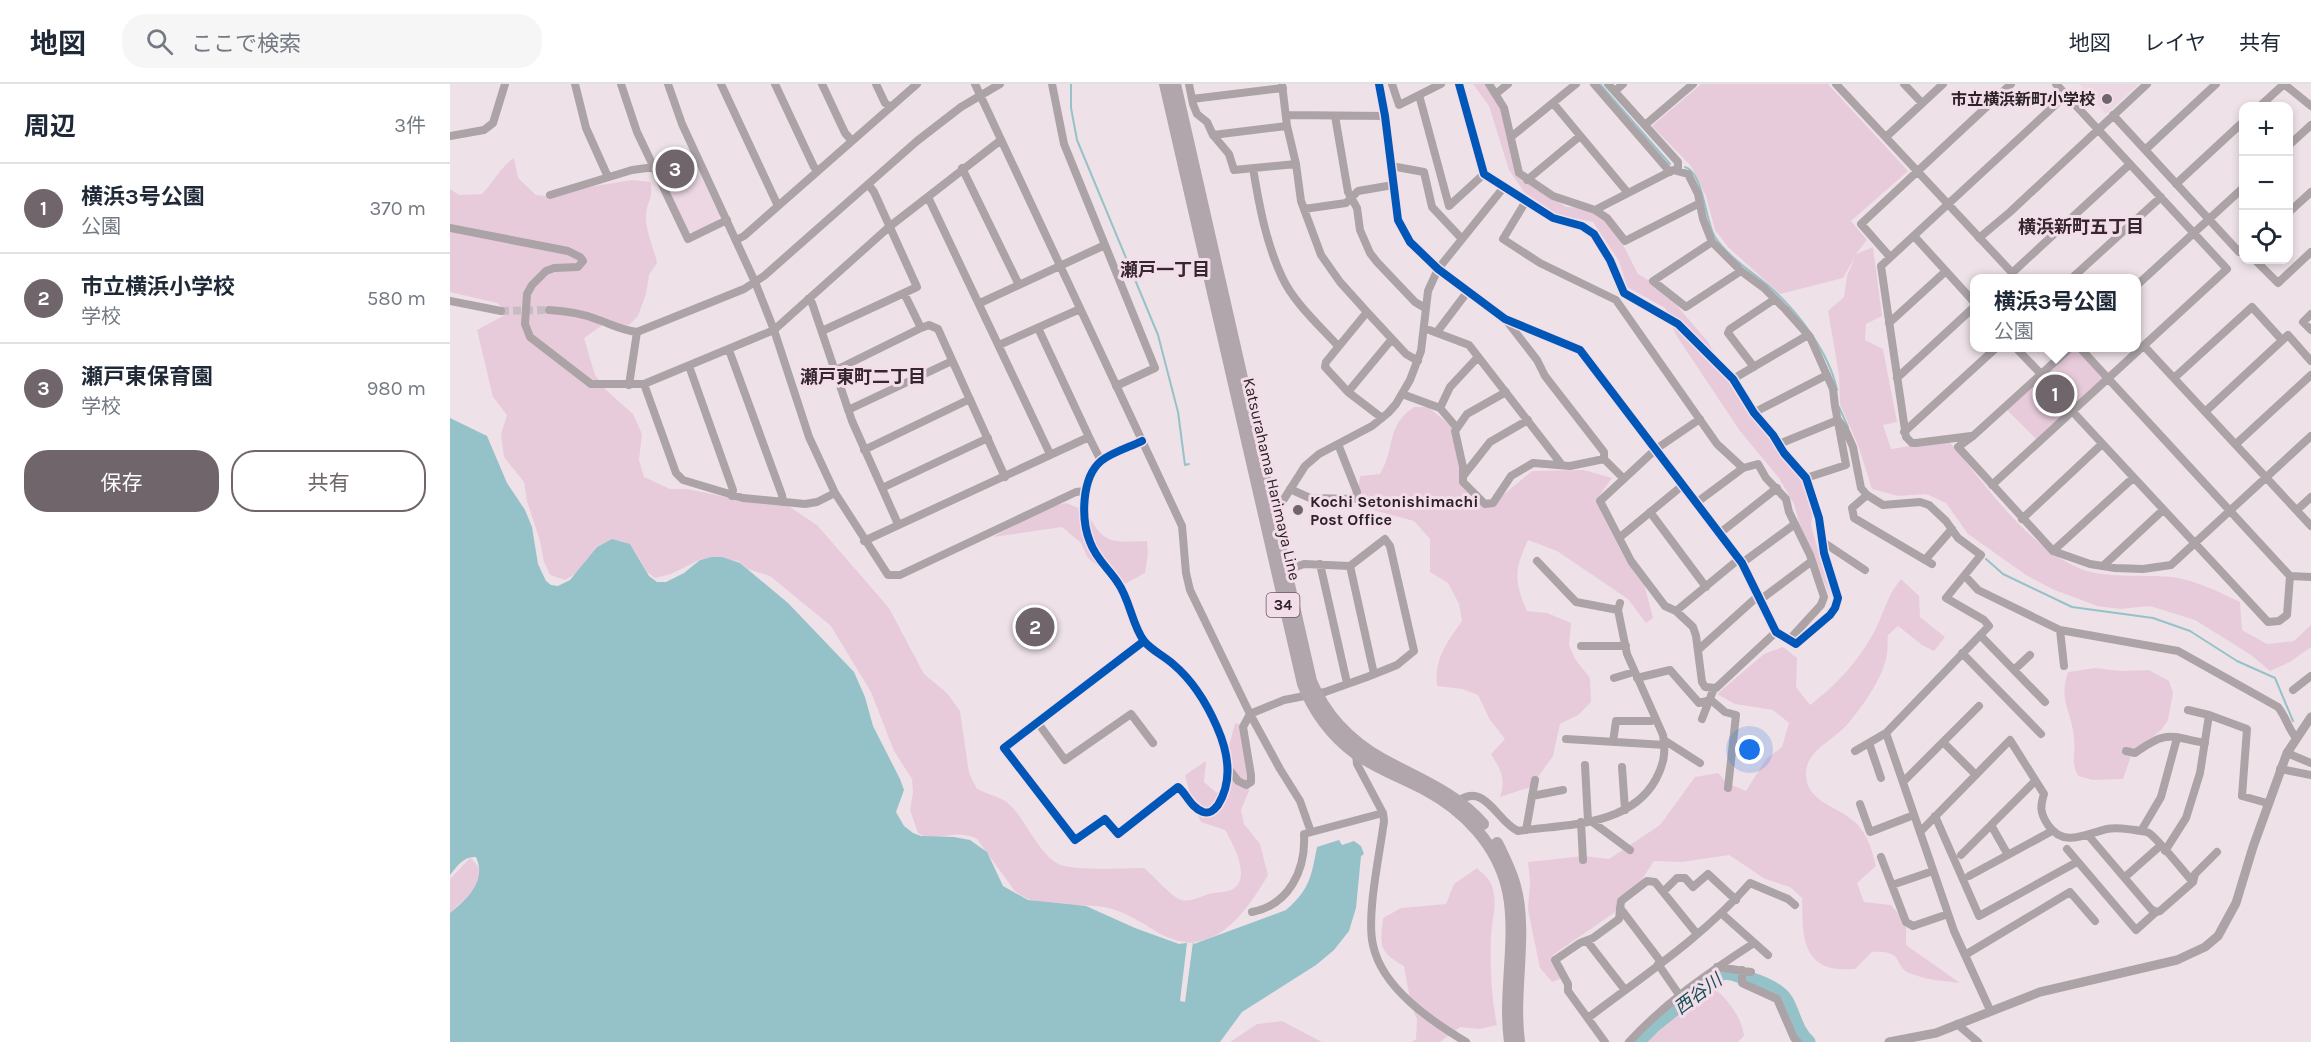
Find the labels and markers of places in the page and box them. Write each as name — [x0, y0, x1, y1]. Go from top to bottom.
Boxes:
place label: 市立横浜新町小学校 — [1951, 90, 2095, 109]
marker: 市立横浜新町小学校 — [2100, 92, 2114, 106]
pin: 3 — [656, 146, 694, 191]
pin: 1 — [2036, 372, 2074, 416]
place label: Kochi Setonishimachi Post Office — [1310, 492, 1478, 529]
marker: Kochi Setonishimachi Post Office — [1291, 503, 1305, 517]
pin: 2 — [1016, 604, 1054, 650]

